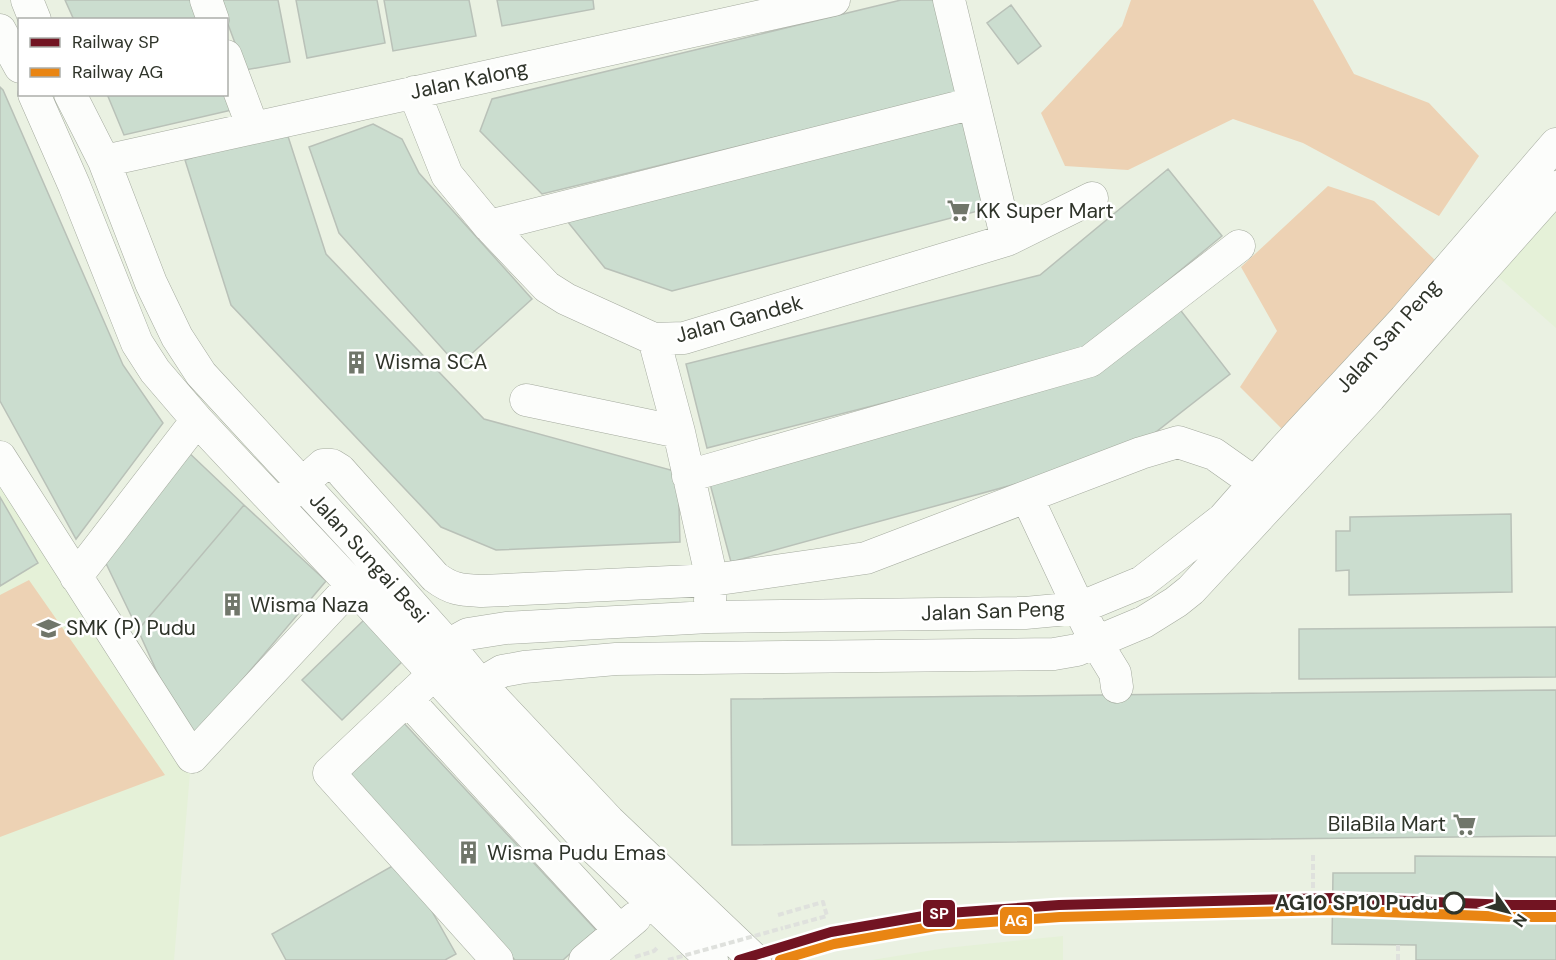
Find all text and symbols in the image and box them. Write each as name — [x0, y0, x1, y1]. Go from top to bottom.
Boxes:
legend — [18, 18, 228, 96]
text: Railway SP — [72, 30, 159, 54]
street label: Jalan Kalong — [407, 54, 531, 106]
text: Railway AG — [72, 60, 163, 84]
place label: KK Super Mart — [976, 197, 1114, 225]
supermarket icon: KK Super Mart — [945, 198, 971, 224]
street label: Jalan San Peng — [1329, 273, 1447, 399]
street label: Jalan Gandek — [672, 288, 806, 349]
place label: Wisma SCA — [375, 348, 488, 376]
building icon: Wisma SCA — [344, 349, 370, 375]
street label: Jalan Sungai Besi — [303, 487, 435, 629]
place label: Wisma Naza — [250, 591, 369, 619]
building icon: Wisma Naza — [219, 592, 245, 618]
street label: Jalan San Peng — [920, 594, 1066, 628]
place label: SMK (P) Pudu — [66, 614, 196, 642]
school or university icon: SMK (P) Pudu — [35, 615, 61, 641]
place label: BilaBila Mart — [1328, 810, 1446, 838]
supermarket icon: BilaBila Mart — [1451, 811, 1477, 837]
place label: Wisma Pudu Emas — [487, 839, 666, 867]
building icon: Wisma Pudu Emas — [456, 840, 482, 866]
north arrow — [1478, 882, 1538, 942]
place label: AG10 SP10 Pudu — [1275, 889, 1438, 917]
marker: AG10 SP10 Pudu — [1443, 892, 1465, 914]
line badge: SP — [922, 899, 956, 928]
text: SP — [929, 903, 949, 924]
line badge: AG — [999, 906, 1033, 935]
text: AG — [1004, 910, 1028, 931]
text: N — [1508, 910, 1532, 931]

